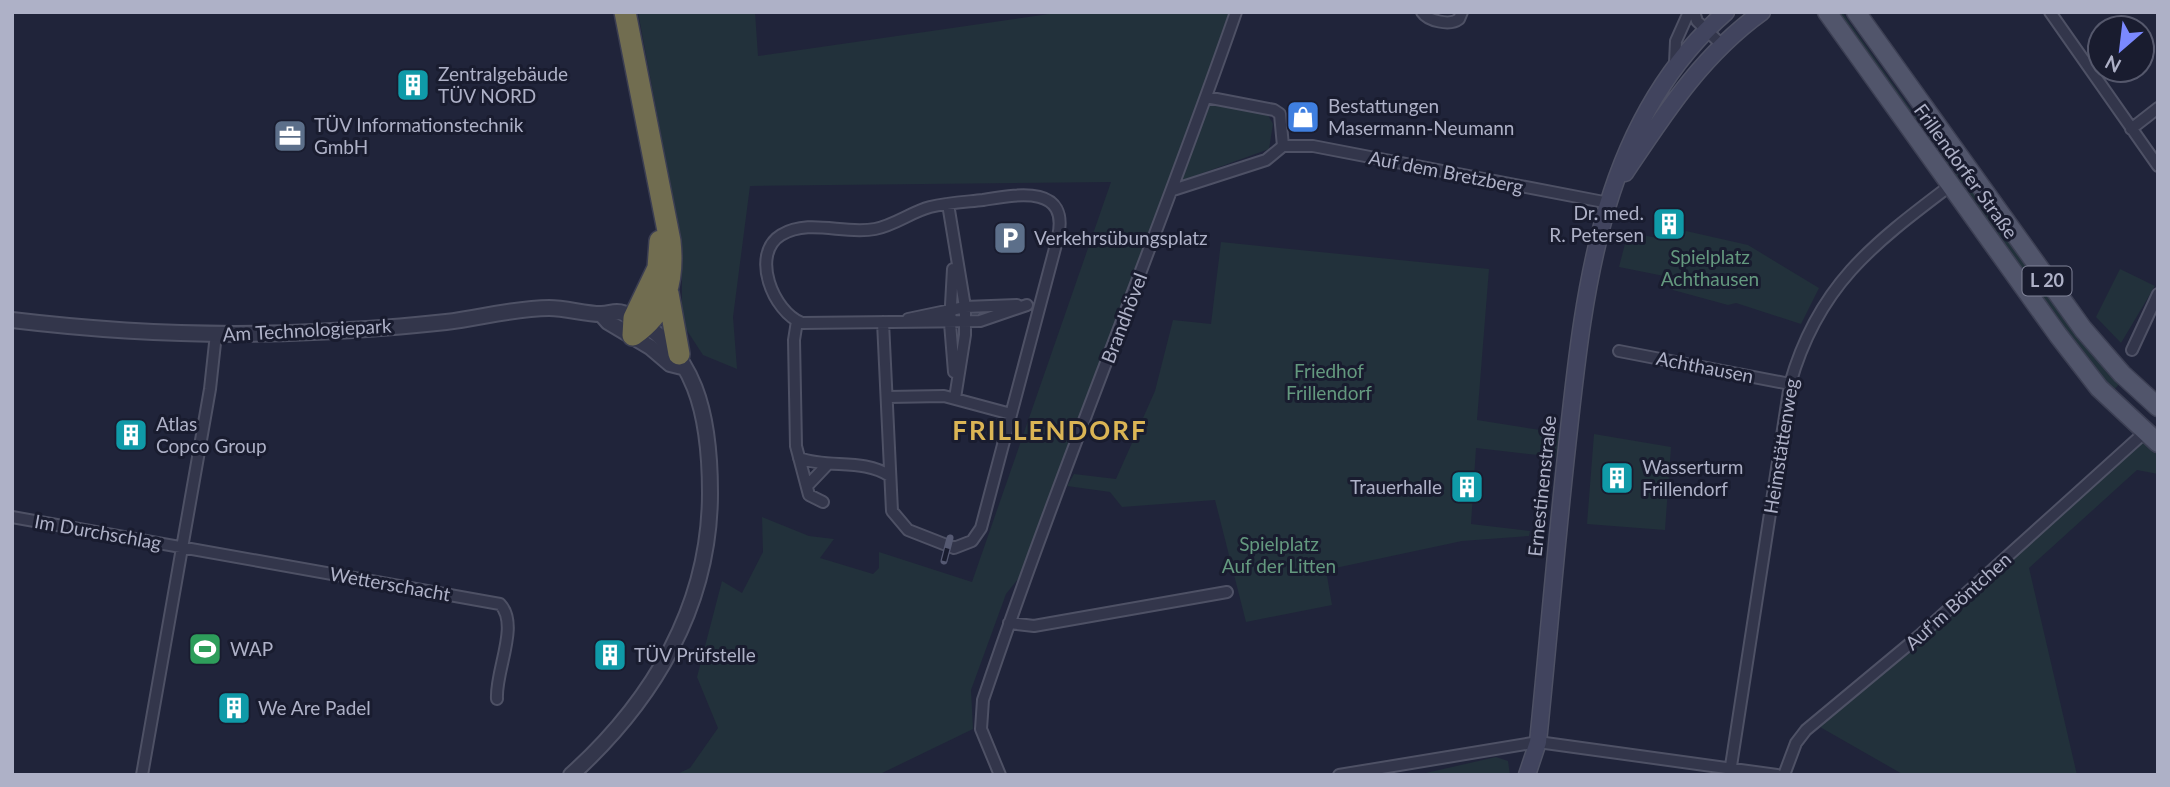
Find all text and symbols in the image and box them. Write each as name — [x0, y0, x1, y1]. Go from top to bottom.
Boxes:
north arrow — [2086, 14, 2156, 84]
text: N — [2101, 51, 2125, 78]
place label: Zentralgebäude TÜV NORD — [438, 62, 568, 107]
building icon: Zentralgebäude TÜV NORD — [394, 66, 432, 104]
place label: Bestattungen Masermann-Neumann — [1328, 94, 1514, 139]
shop icon: Bestattungen Masermann-Neumann — [1284, 98, 1322, 136]
street label: Frillendorfer Straße — [1910, 99, 2023, 243]
place label: TÜV Informationstechnik GmbH — [314, 113, 524, 158]
office icon: TÜV Informationstechnik GmbH — [271, 117, 309, 155]
street label: Auf dem Bretzberg — [1367, 145, 1525, 198]
place label: Dr. med. R. Petersen — [1549, 201, 1644, 246]
building icon: Dr. med. R. Petersen — [1650, 205, 1688, 243]
parking icon: Verkehrsübungsplatz — [991, 219, 1029, 257]
place label: Verkehrsübungsplatz — [1034, 226, 1208, 249]
park label: Spielplatz Achthausen — [1661, 245, 1759, 290]
road number: L 20 — [2022, 267, 2072, 296]
street label: Brandhövel — [1096, 270, 1151, 366]
street label: Am Technologiepark — [222, 314, 392, 345]
street label: Achthausen — [1655, 346, 1756, 387]
park label: Friedhof Frillendorf — [1286, 359, 1372, 404]
street label: Heimstättenweg — [1758, 376, 1803, 515]
place label: Atlas Copco Group — [156, 412, 267, 457]
district label: FRILLENDORF — [952, 414, 1148, 446]
street label: Ernestinenstraße — [1523, 414, 1560, 558]
building icon: Atlas Copco Group — [112, 416, 150, 454]
place label: Wasserturm Frillendorf — [1642, 455, 1743, 500]
building icon: Wasserturm Frillendorf — [1598, 459, 1636, 497]
building icon: Trauerhalle — [1448, 468, 1486, 506]
place label: Trauerhalle — [1350, 475, 1442, 498]
street label: Im Durchschlag — [33, 509, 163, 554]
park label: Spielplatz Auf der Litten — [1222, 532, 1336, 577]
street label: Auf'm Böntchen — [1900, 547, 2015, 654]
street label: Wetterschacht — [328, 562, 452, 605]
sports icon: WAP — [186, 630, 224, 668]
building icon: TÜV Prüfstelle — [591, 636, 629, 674]
place label: WAP — [230, 637, 273, 660]
place label: TÜV Prüfstelle — [634, 643, 756, 666]
building icon: We Are Padel — [215, 689, 253, 727]
place label: We Are Padel — [258, 696, 371, 719]

